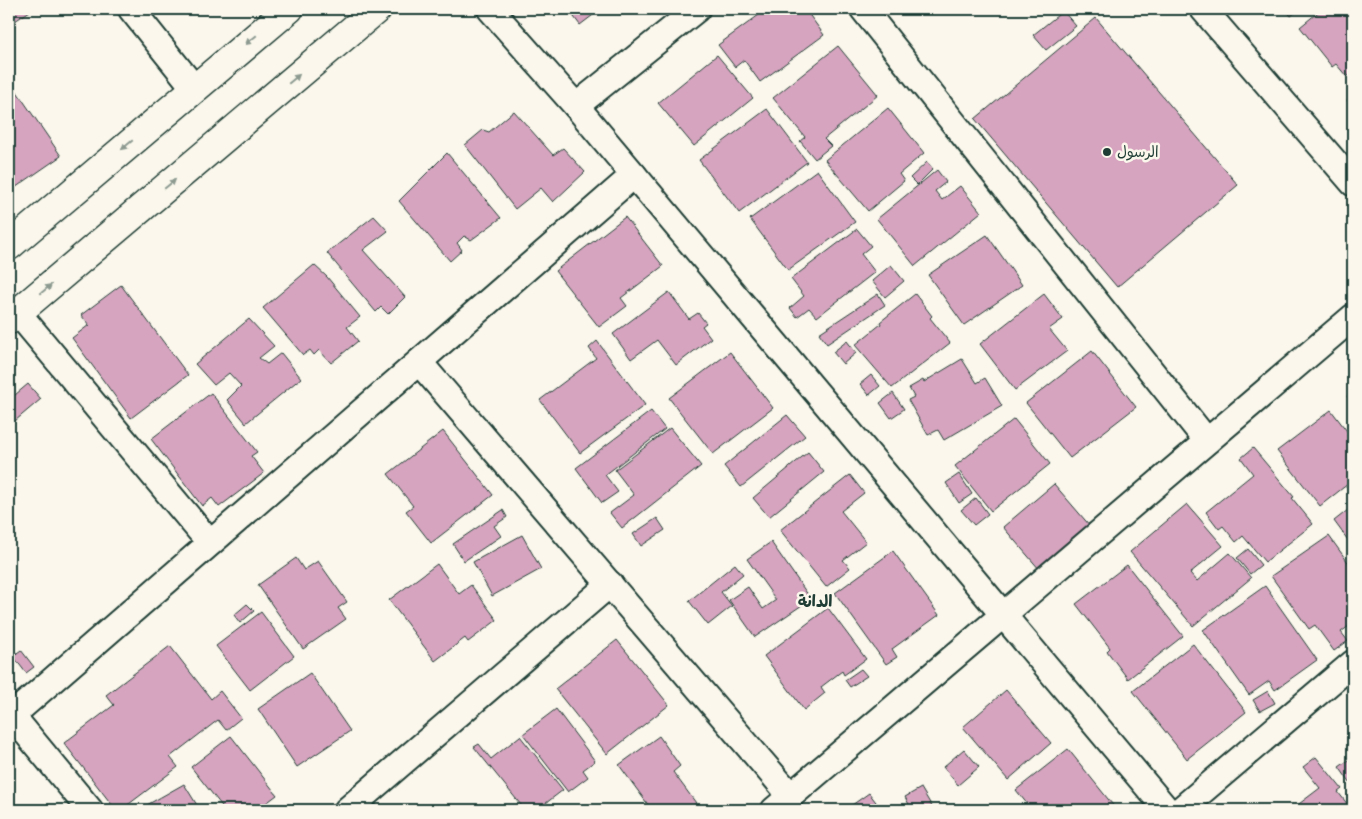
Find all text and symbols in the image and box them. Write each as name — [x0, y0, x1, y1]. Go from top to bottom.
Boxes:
one-way arrow — [245, 35, 258, 46]
one-way arrow — [288, 73, 300, 85]
one-way arrow — [121, 140, 134, 151]
place label: الرسول — [1117, 143, 1159, 162]
marker: الرسول — [1101, 146, 1113, 158]
one-way arrow — [164, 179, 176, 190]
one-way arrow — [40, 284, 52, 295]
district label: الدانة — [798, 592, 832, 612]

